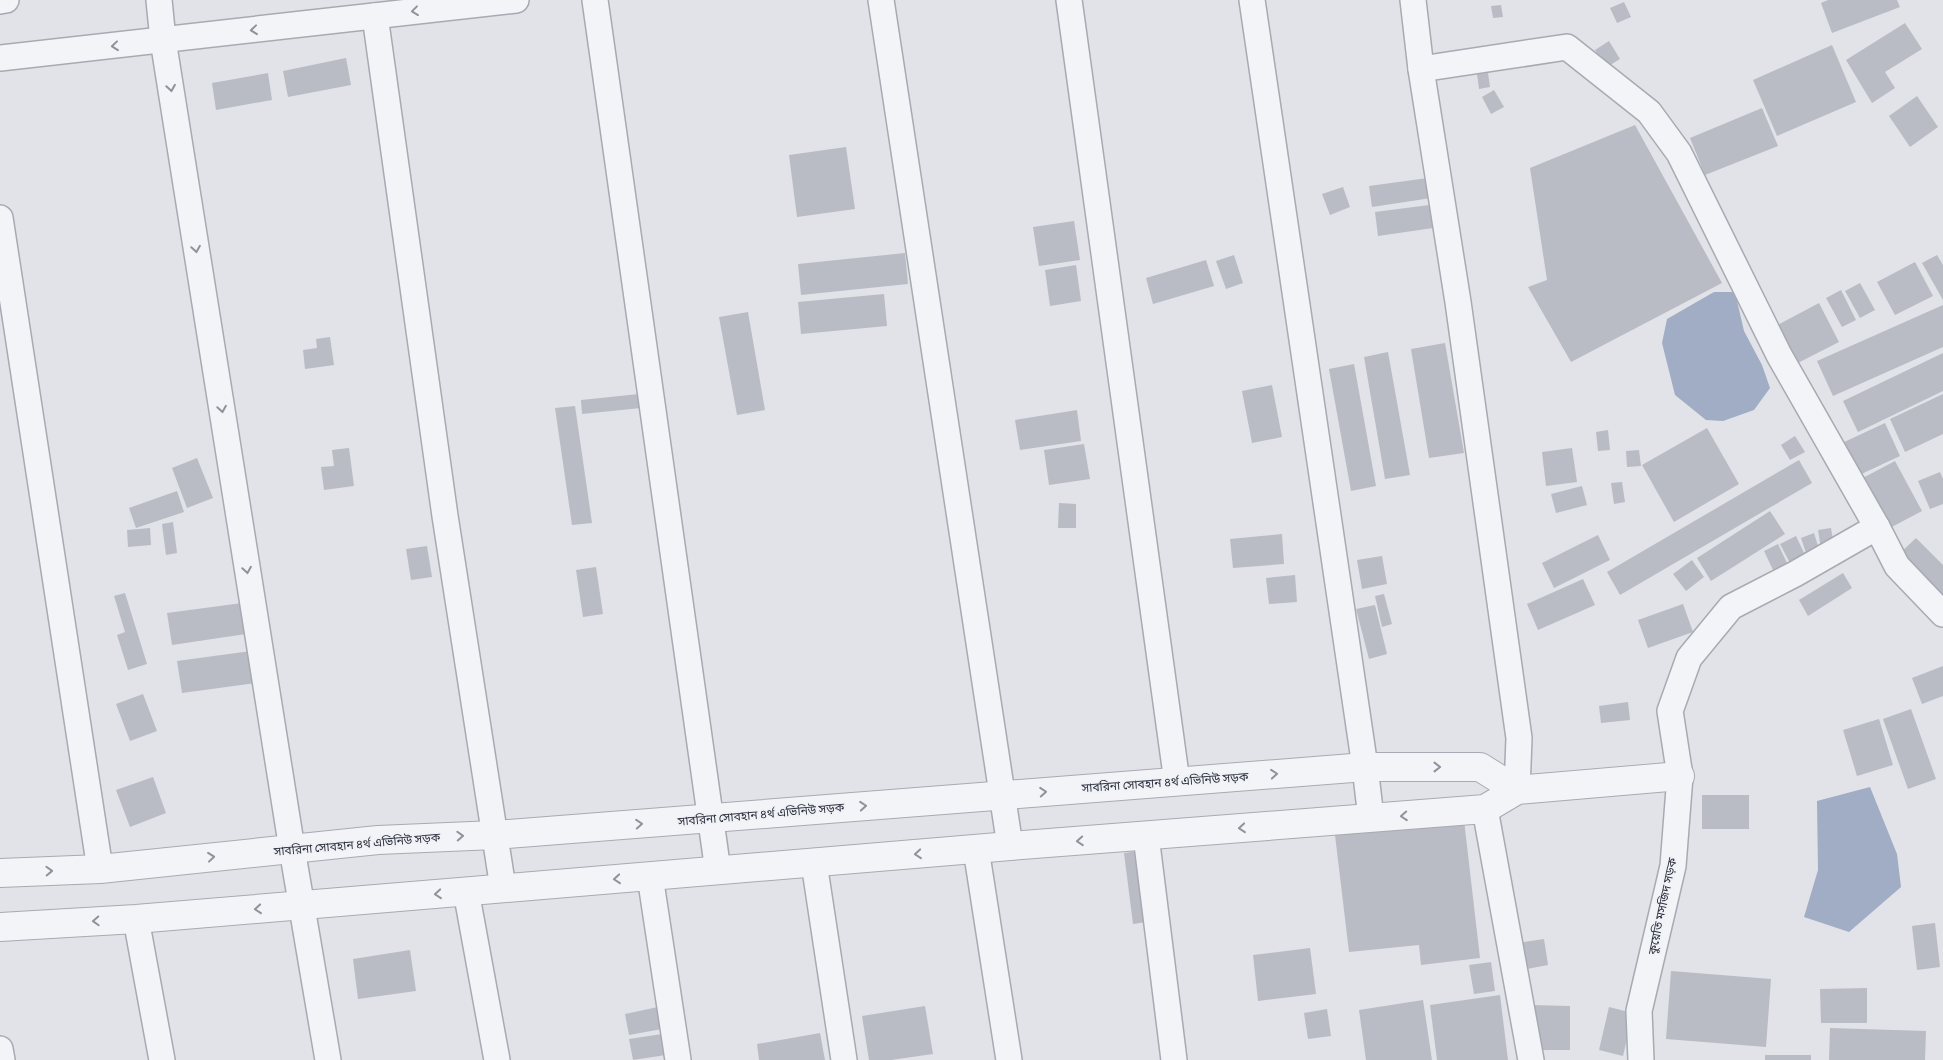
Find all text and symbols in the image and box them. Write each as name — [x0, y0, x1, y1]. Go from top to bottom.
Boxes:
one-way arrow — [411, 5, 419, 16]
one-way arrow — [249, 24, 257, 35]
one-way arrow — [110, 40, 118, 51]
one-way arrow — [165, 84, 175, 93]
one-way arrow — [191, 244, 201, 253]
one-way arrow — [216, 405, 226, 414]
one-way arrow — [242, 565, 252, 574]
one-way arrow — [1433, 762, 1441, 772]
street label: সাবরিনা সোবহান ৪র্থ এভিনিউ সড়ক — [1080, 768, 1249, 796]
one-way arrow — [1271, 769, 1279, 780]
one-way arrow — [1039, 787, 1047, 798]
street label: সাবরিনা সোবহান ৪র্থ এভিনিউ সড়ক — [676, 798, 845, 830]
one-way arrow — [859, 801, 867, 812]
one-way arrow — [1400, 810, 1408, 821]
one-way arrow — [635, 818, 643, 829]
one-way arrow — [1238, 823, 1246, 834]
street label: সাবরিনা সোবহান ৪র্থ এভিনিউ সড়ক — [272, 828, 441, 860]
one-way arrow — [456, 831, 464, 842]
one-way arrow — [1076, 835, 1084, 846]
one-way arrow — [914, 848, 922, 859]
one-way arrow — [207, 852, 215, 863]
street label: কুয়েতি মসজিদ সড়ক — [1643, 856, 1681, 957]
one-way arrow — [45, 865, 53, 876]
one-way arrow — [613, 873, 621, 884]
one-way arrow — [433, 888, 441, 899]
one-way arrow — [254, 904, 262, 915]
one-way arrow — [92, 916, 100, 927]

